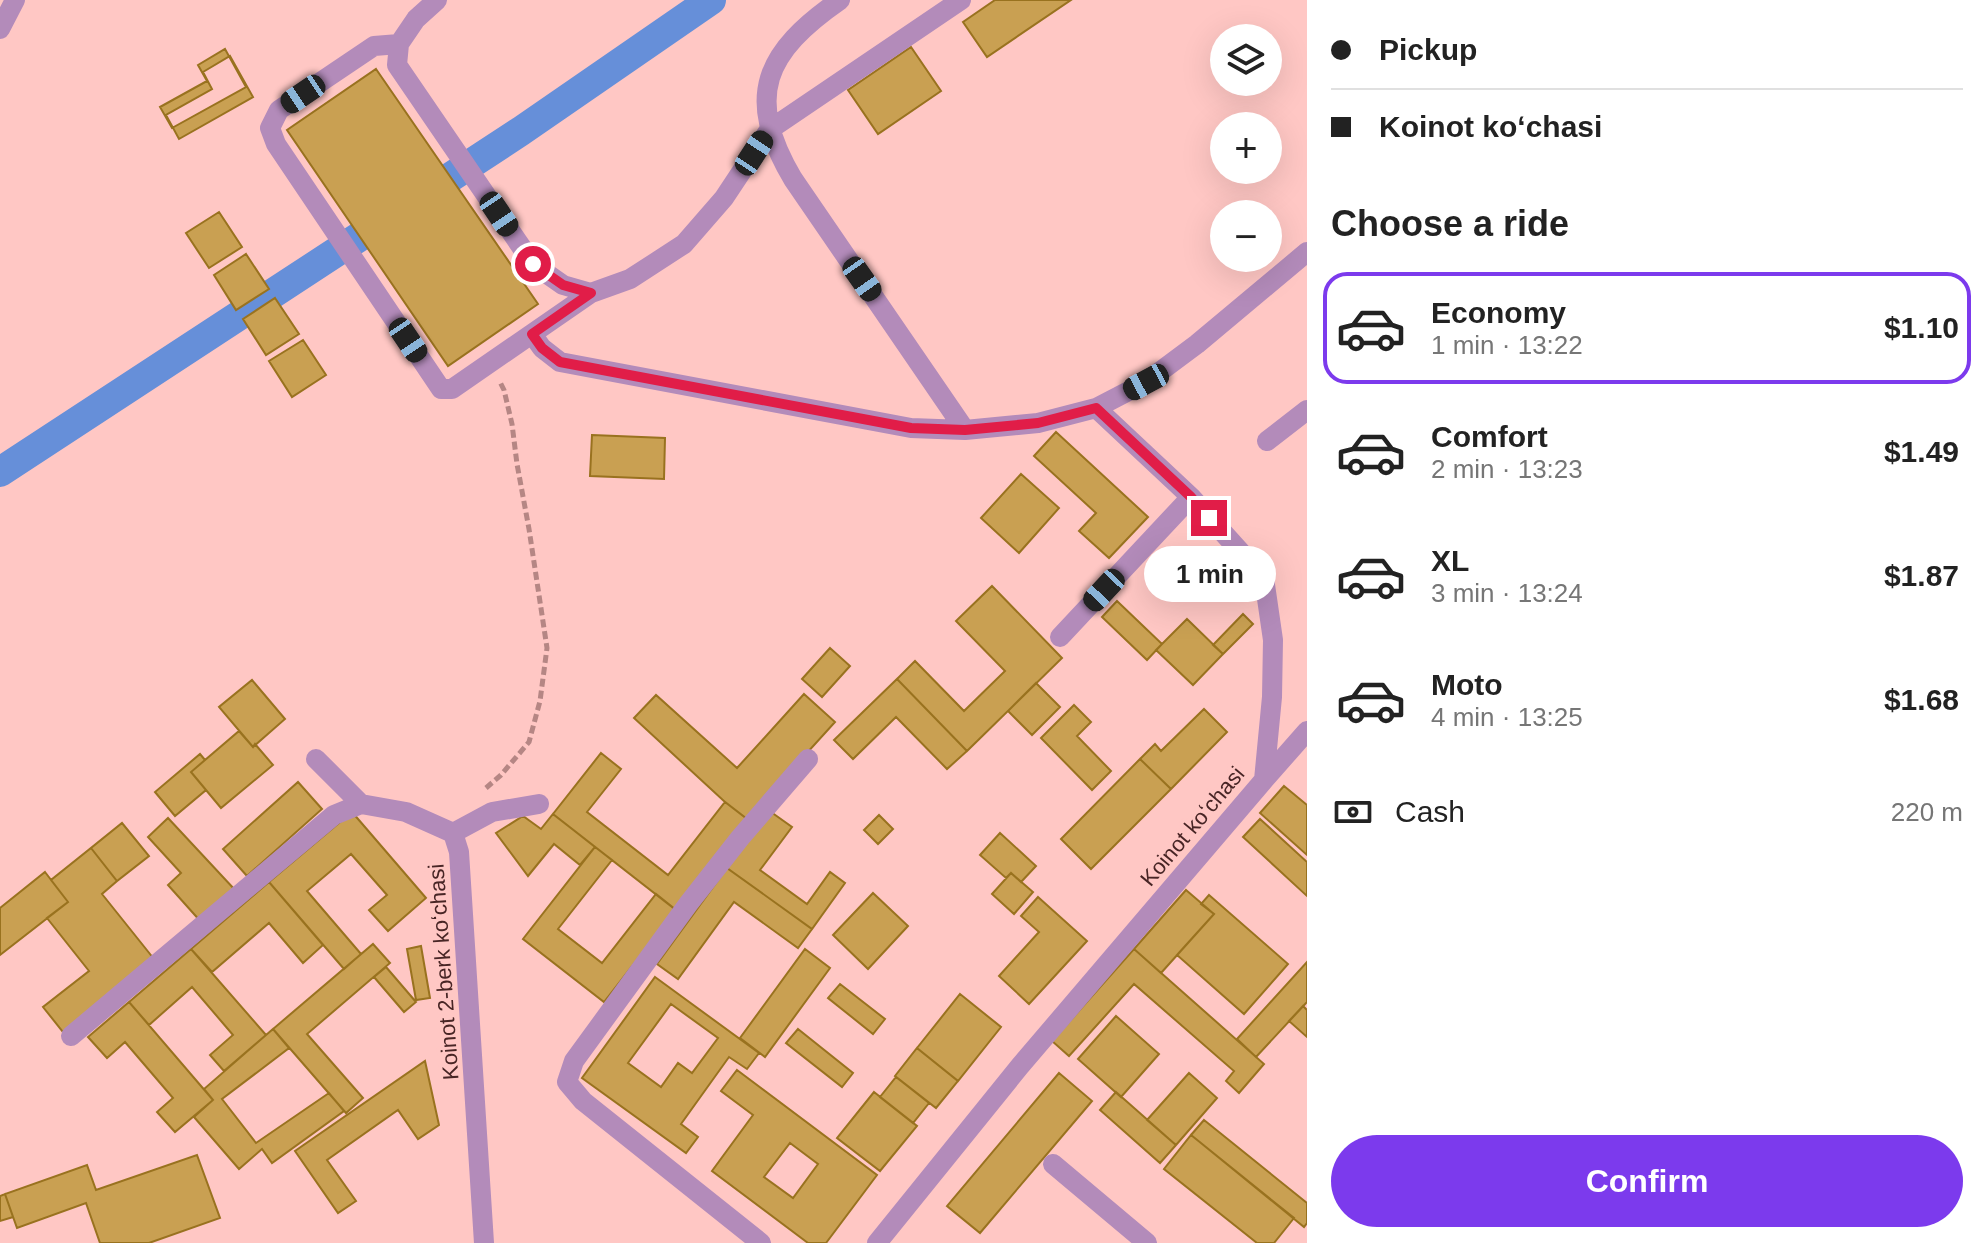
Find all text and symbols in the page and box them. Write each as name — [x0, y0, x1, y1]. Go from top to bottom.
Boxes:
map controls — [1210, 24, 1282, 272]
button: layers — [1210, 24, 1282, 96]
text: Pickup — [1379, 33, 1477, 66]
car — [276, 71, 330, 117]
text: Koinot koʻchasi — [1379, 110, 1602, 143]
button: + — [1210, 112, 1282, 184]
car — [731, 126, 777, 180]
car — [476, 187, 522, 241]
button: − — [1210, 200, 1282, 272]
text: Choose a ride — [1331, 203, 1569, 244]
route start — [515, 246, 551, 282]
car — [838, 252, 886, 306]
icon: car — [1335, 292, 1407, 364]
text: Economy — [1431, 296, 1566, 329]
text: $1.10 — [1884, 311, 1959, 344]
car — [385, 313, 431, 367]
text: 1 min · 13:22 — [1431, 330, 1583, 360]
car — [1119, 360, 1173, 404]
icon: car — [1335, 416, 1407, 488]
text: Comfort — [1431, 420, 1548, 453]
text: $1.49 — [1884, 435, 1959, 468]
text: 2 min · 13:23 — [1431, 454, 1583, 484]
route end — [1191, 500, 1227, 536]
icon: car — [1335, 540, 1407, 612]
text: XL — [1431, 544, 1469, 577]
callout: 1 min — [1143, 546, 1275, 602]
text: 1 min — [1176, 559, 1244, 589]
text: $1.87 — [1884, 559, 1959, 592]
car — [1079, 564, 1129, 616]
text: 3 min · 13:24 — [1431, 578, 1583, 608]
icon: car — [1335, 664, 1407, 736]
text: Moto — [1431, 668, 1503, 701]
text: $1.68 — [1884, 683, 1959, 716]
text: 4 min · 13:25 — [1431, 702, 1583, 732]
street label: Koinot koʻchasi — [1135, 762, 1250, 891]
icon: cash — [1331, 790, 1375, 834]
text: Cash — [1395, 795, 1465, 828]
text: 220 m — [1891, 797, 1963, 827]
street label: Koinot 2-berk koʻchasi — [423, 863, 464, 1081]
button: Confirm — [1331, 1135, 1963, 1227]

